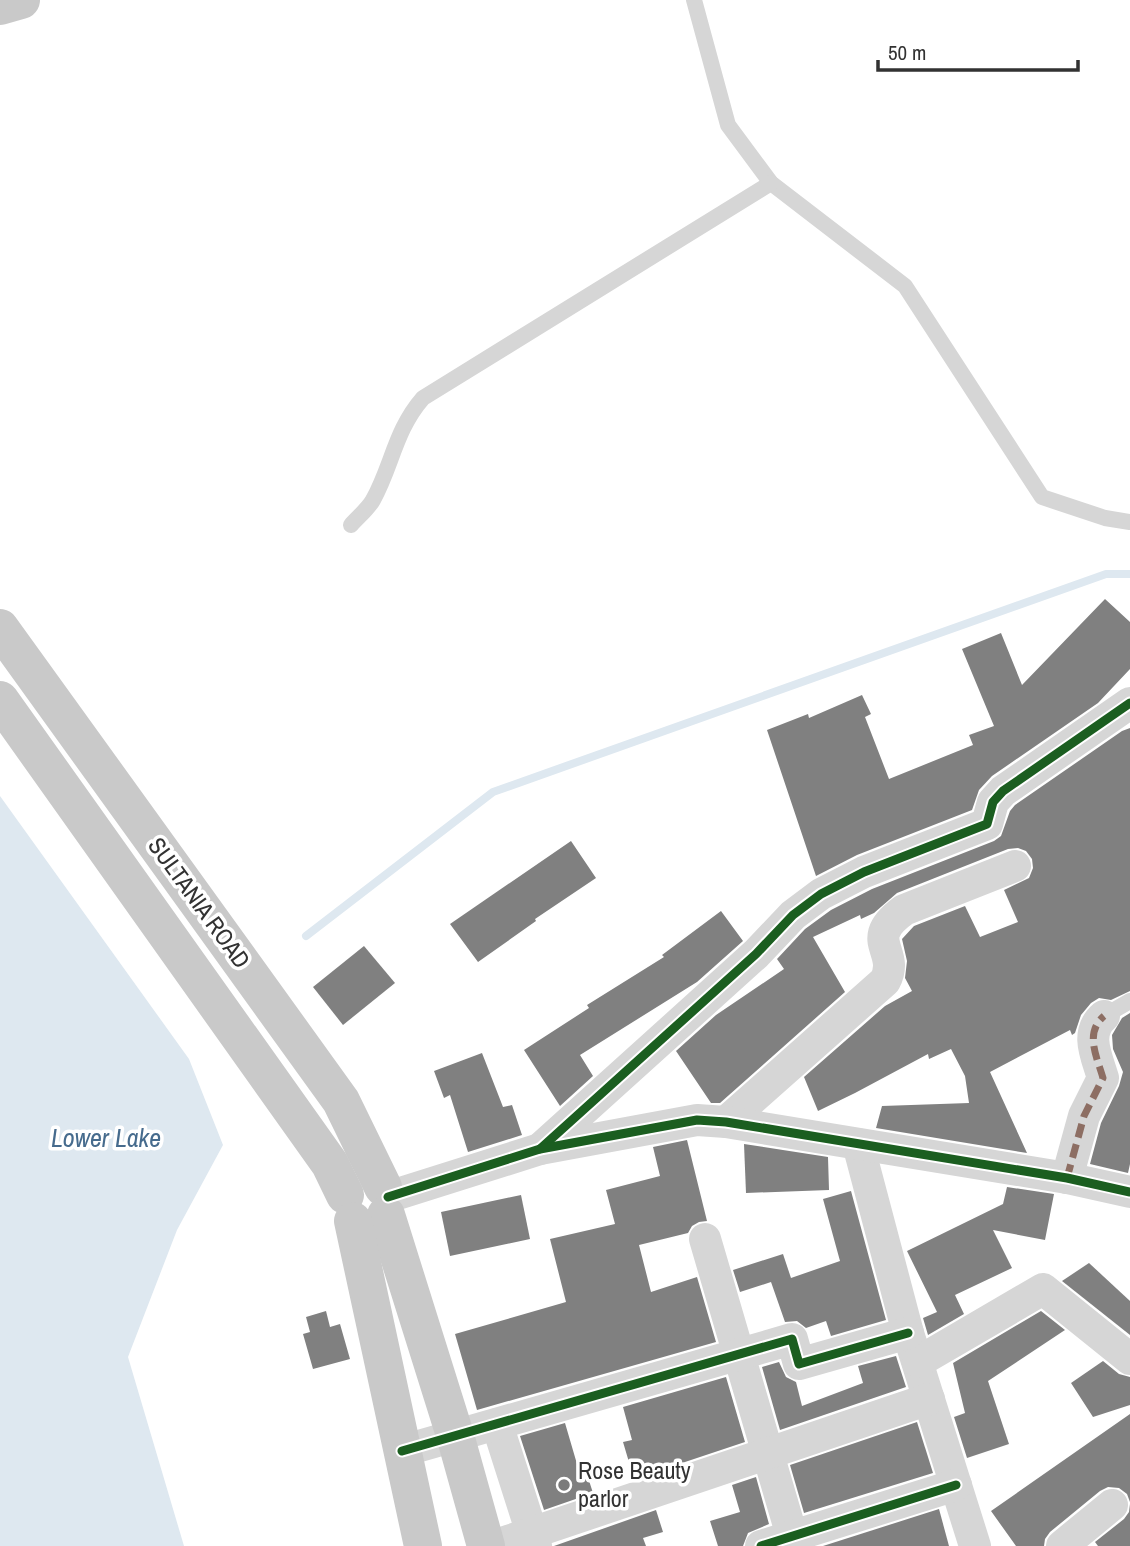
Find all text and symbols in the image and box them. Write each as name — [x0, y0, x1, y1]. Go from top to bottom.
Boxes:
scale bar — [878, 28, 1078, 72]
text: 50 m — [888, 38, 926, 67]
street label: SULTANIA ROAD — [141, 830, 258, 974]
water label: Lower Lake — [51, 1120, 161, 1155]
place label: Rose Beauty parlor — [578, 1454, 691, 1514]
marker: Rose Beauty parlor — [556, 1477, 572, 1493]

